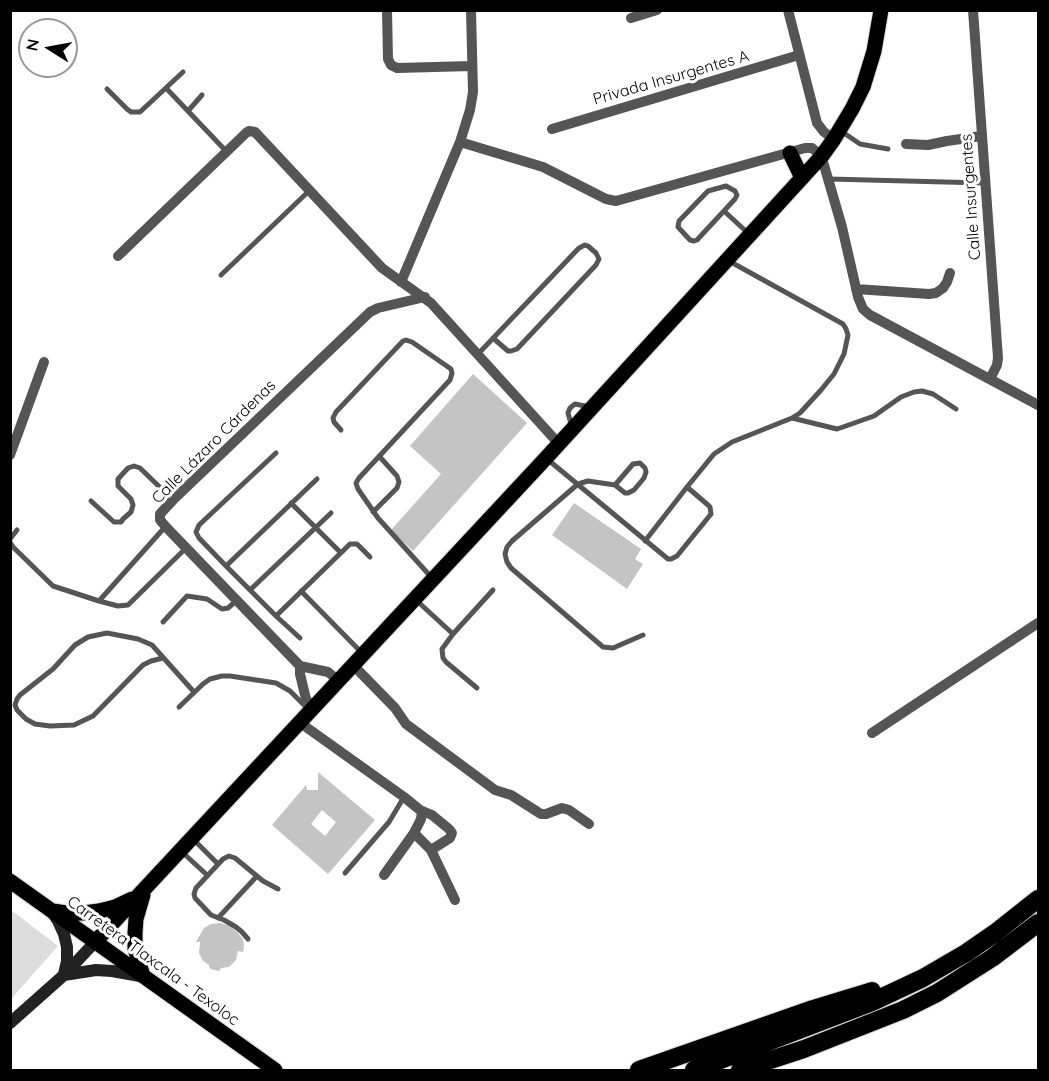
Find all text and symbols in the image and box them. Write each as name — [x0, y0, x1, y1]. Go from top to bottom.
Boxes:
north arrow — [18, 18, 78, 78]
text: N — [21, 37, 43, 53]
street label: Privada Insurgentes A — [591, 47, 751, 109]
street label: Calle Insurgentes — [957, 133, 985, 261]
street label: Calle Lázaro Cárdenas — [148, 376, 280, 508]
street label: Carretera Tlaxcala - Texoloc — [63, 892, 243, 1030]

